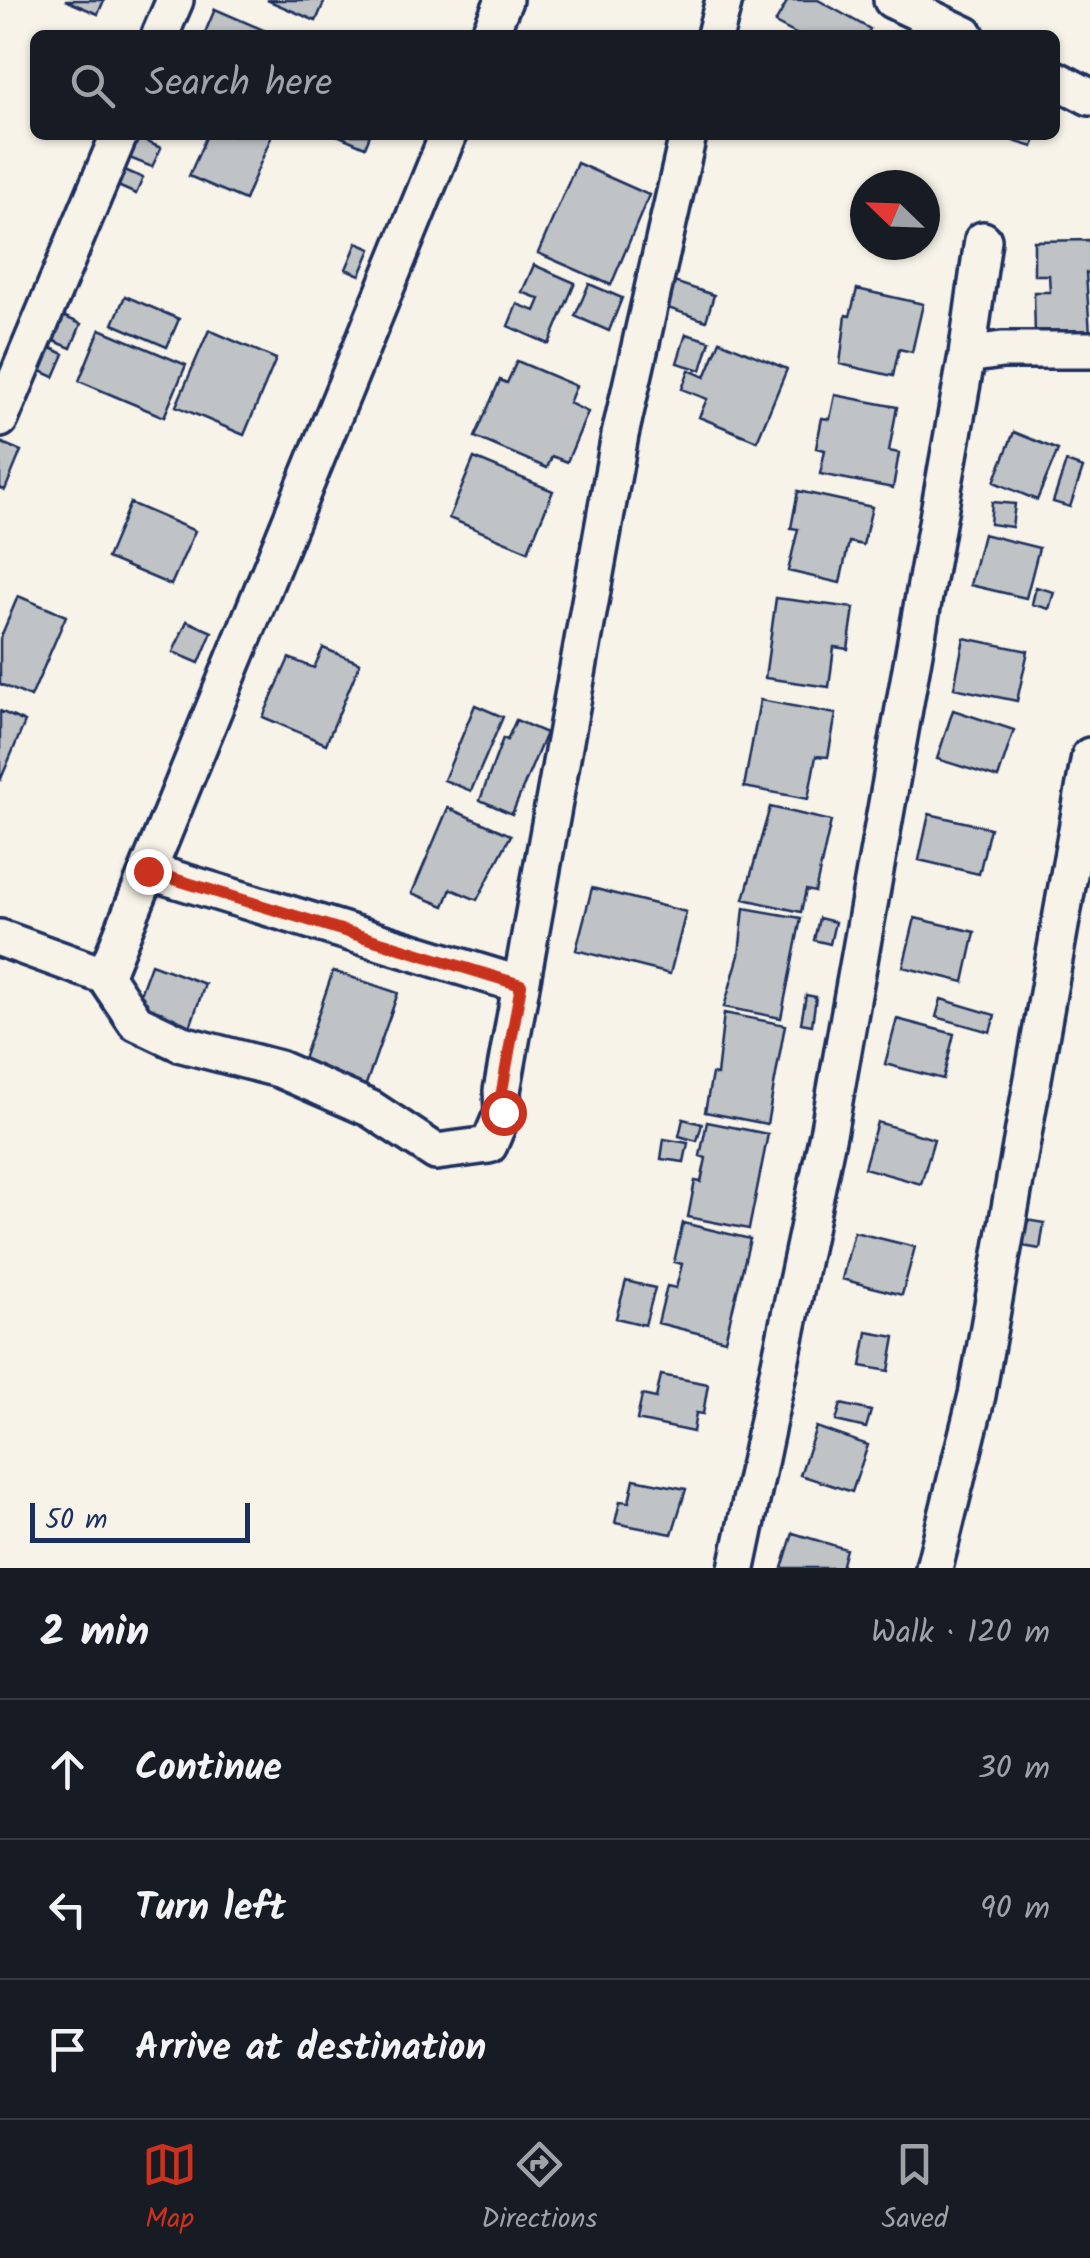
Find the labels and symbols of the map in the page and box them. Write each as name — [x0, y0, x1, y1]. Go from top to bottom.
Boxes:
north arrow — [850, 170, 940, 260]
route end — [126, 849, 172, 895]
route start — [481, 1090, 527, 1136]
scale bar — [30, 1498, 250, 1542]

